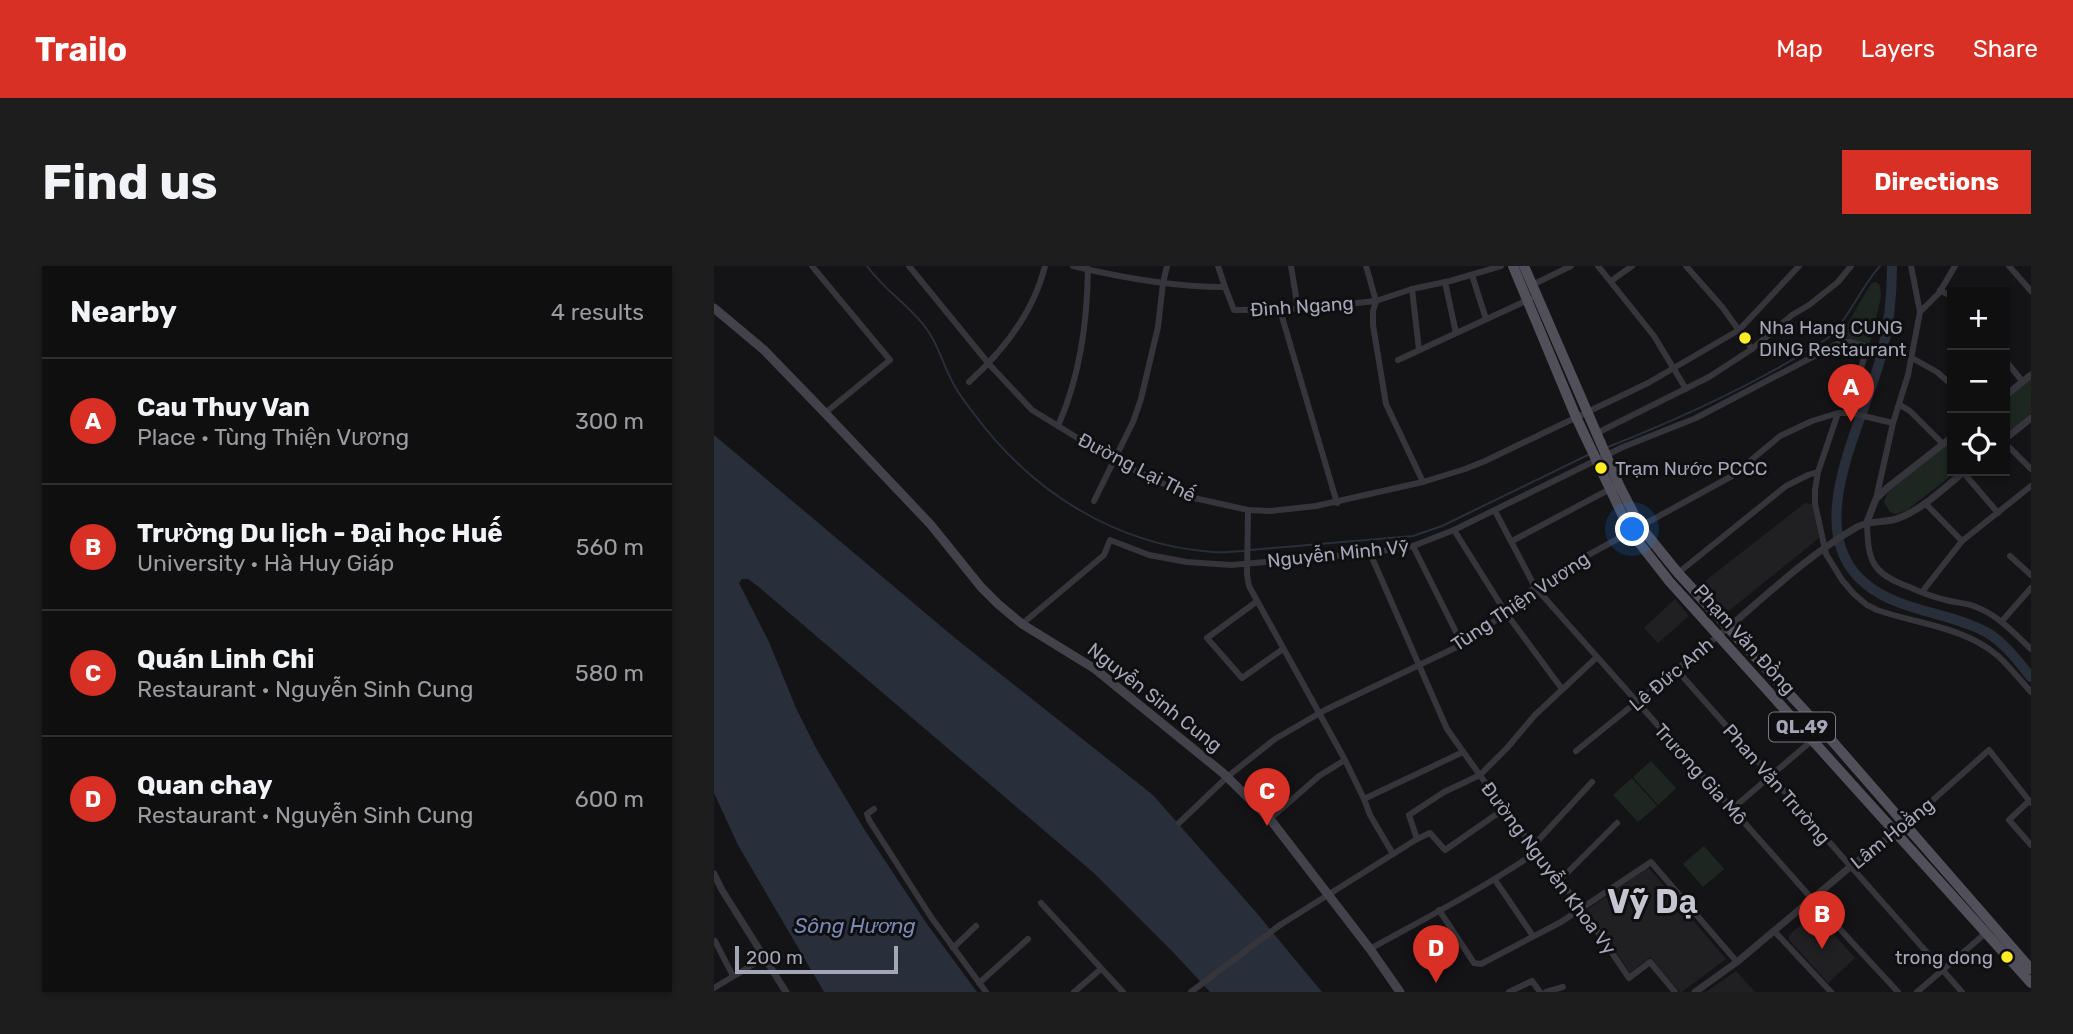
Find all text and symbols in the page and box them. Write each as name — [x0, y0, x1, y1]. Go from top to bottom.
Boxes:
text: Trailo — [35, 30, 127, 69]
text: Map — [1776, 35, 1823, 63]
text: Layers — [1861, 35, 1935, 63]
text: Share — [1973, 35, 2038, 63]
button: Directions — [1842, 150, 2031, 214]
text: Find us — [42, 153, 218, 211]
map controls — [1947, 287, 2010, 476]
button: + — [1947, 287, 2010, 350]
street label: Đình Ngang — [1250, 291, 1354, 322]
text: Nearby — [70, 294, 177, 330]
text: 4 results — [551, 298, 644, 326]
place label: Nha Hang CUNG DING Restaurant — [1759, 316, 1907, 361]
marker: Nha Hang CUNG DING Restaurant — [1737, 330, 1753, 346]
button: − — [1947, 350, 2010, 413]
pin: A — [1828, 364, 1874, 422]
text: Cau Thuy Van — [137, 392, 310, 423]
text: A — [85, 407, 101, 435]
text: 300 m — [575, 407, 644, 435]
button: locate — [1947, 413, 2010, 476]
text: Place · Tùng Thiện Vương — [137, 423, 409, 451]
street label: Đường Lại Thế — [1074, 428, 1199, 507]
place label: Trạm Nước PCCC — [1615, 457, 1767, 480]
marker: Trạm Nước PCCC — [1593, 460, 1609, 476]
your location — [1615, 512, 1649, 546]
text: Trường Du lịch - Đại học Huế — [137, 518, 503, 549]
text: B — [85, 533, 101, 561]
text: 560 m — [576, 533, 644, 561]
street label: Nguyễn Minh Vỹ — [1266, 535, 1410, 572]
street label: Tùng Thiện Vương — [1447, 547, 1594, 656]
text: University · Hà Huy Giáp — [137, 549, 394, 577]
street label: Phạm Văn Đồng — [1689, 579, 1800, 699]
street label: Lê Đức Anh — [1625, 633, 1718, 716]
street label: Nguyễn Sinh Cung — [1083, 638, 1226, 757]
text: Quán Linh Chi — [137, 644, 314, 675]
text: C — [85, 659, 101, 687]
text: 580 m — [575, 659, 644, 687]
text: Restaurant · Nguyễn Sinh Cung — [137, 675, 474, 703]
road number: QL.49 — [1769, 713, 1835, 742]
street label: Trương Gia Mô — [1649, 719, 1752, 830]
street label: Phan Văn Trường — [1718, 719, 1835, 849]
pin: C — [1244, 768, 1290, 826]
text: Quan chay — [137, 770, 272, 801]
street label: Đường Nguyễn Khoa Vy — [1476, 778, 1621, 959]
text: D — [85, 785, 101, 813]
text: 600 m — [575, 785, 644, 813]
street label: Lâm Hoằng — [1846, 793, 1939, 874]
text: Restaurant · Nguyễn Sinh Cung — [137, 801, 474, 829]
district label: Vỹ Dạ — [1607, 882, 1698, 921]
pin: B — [1799, 891, 1845, 949]
water label: Sông Hương — [794, 913, 916, 938]
pin: D — [1413, 925, 1459, 983]
scale bar — [735, 943, 898, 975]
text: 200 m — [746, 946, 803, 969]
place label: trong dong — [1895, 946, 1993, 969]
marker: trong dong — [1999, 949, 2015, 965]

